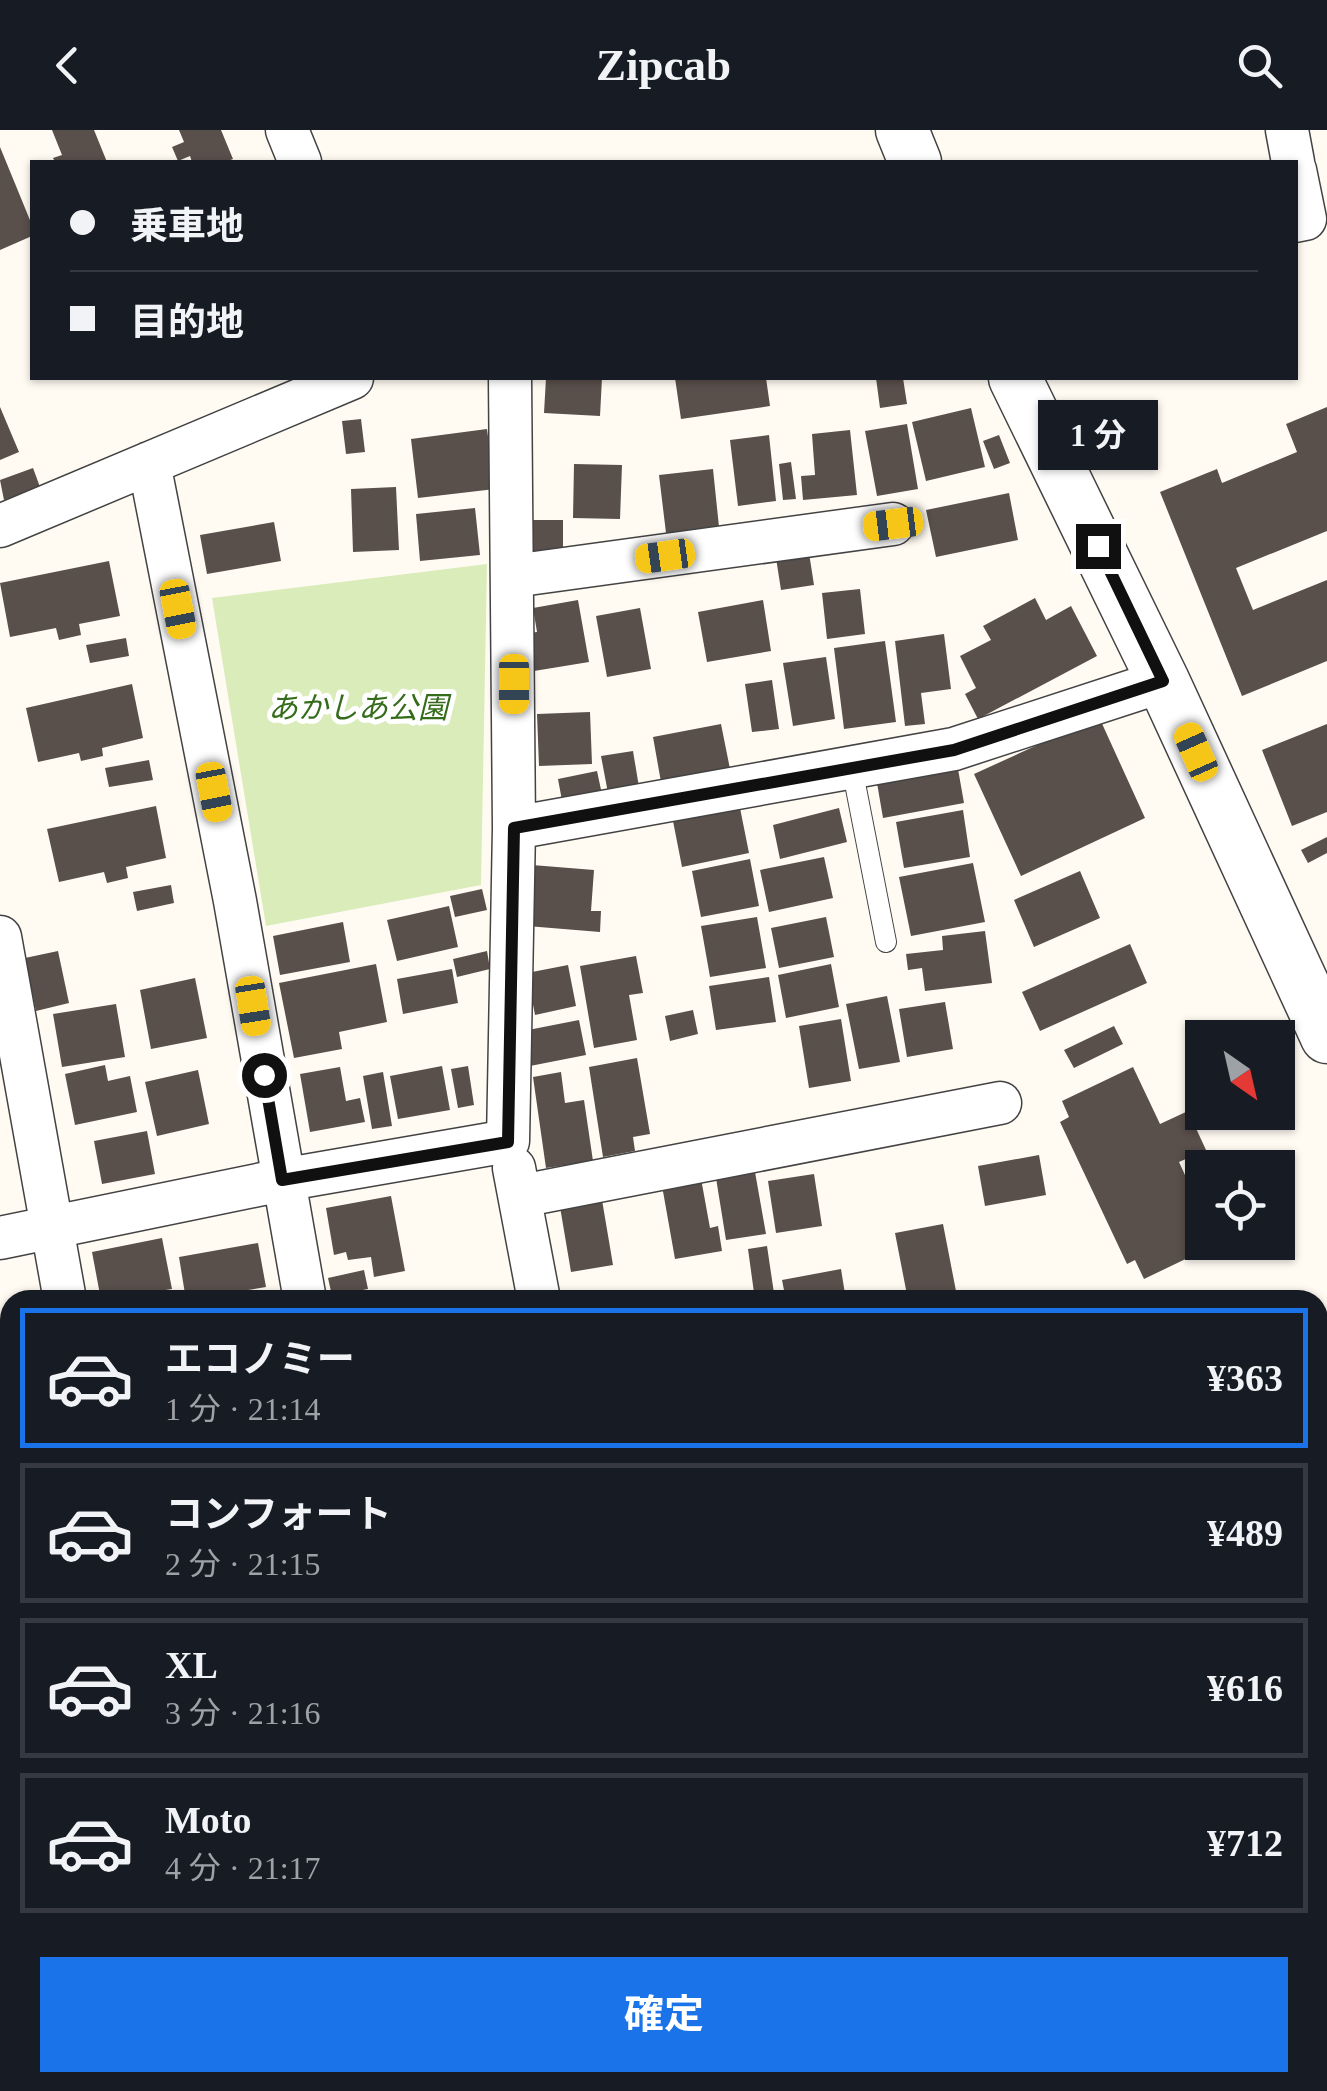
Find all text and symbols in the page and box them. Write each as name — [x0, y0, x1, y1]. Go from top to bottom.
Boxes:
icon: back — [40, 38, 95, 93]
icon: search — [1232, 38, 1287, 93]
text: Zipcab — [596, 40, 731, 90]
text: 乗車地 — [130, 205, 244, 247]
text: 目的地 — [130, 301, 244, 343]
callout: 1 分 — [1038, 401, 1158, 471]
text: 1 分 — [1070, 417, 1126, 453]
car — [861, 505, 925, 543]
route end — [1076, 524, 1121, 569]
car — [633, 537, 697, 575]
car — [158, 577, 198, 641]
car — [499, 654, 529, 714]
park label: あかしあ公園 — [268, 691, 452, 724]
car — [1170, 718, 1222, 786]
car — [194, 760, 234, 824]
car — [233, 974, 273, 1038]
north arrow — [1185, 1020, 1295, 1130]
map controls — [1185, 1020, 1295, 1260]
route start — [242, 1053, 287, 1098]
button: locate — [1185, 1150, 1295, 1260]
icon: car — [45, 1333, 135, 1423]
text: エコノミー — [165, 1338, 355, 1380]
text: ¥363 — [1207, 1357, 1283, 1399]
text: 1 分 · 21:14 — [165, 1391, 321, 1427]
icon: car — [45, 1488, 135, 1578]
text: コンフォート — [165, 1493, 392, 1535]
text: ¥489 — [1207, 1512, 1283, 1554]
text: 2 分 · 21:15 — [165, 1546, 321, 1582]
icon: car — [45, 1643, 135, 1733]
text: XL — [165, 1644, 218, 1686]
text: ¥616 — [1207, 1667, 1283, 1709]
text: 3 分 · 21:16 — [165, 1695, 321, 1731]
icon: car — [45, 1798, 135, 1888]
text: Moto — [165, 1799, 252, 1841]
text: ¥712 — [1207, 1822, 1283, 1864]
text: 4 分 · 21:17 — [165, 1850, 321, 1886]
button: 確定 — [40, 1957, 1288, 2072]

